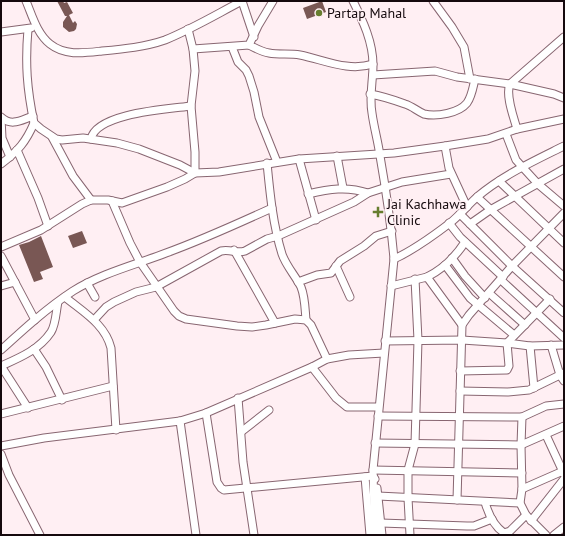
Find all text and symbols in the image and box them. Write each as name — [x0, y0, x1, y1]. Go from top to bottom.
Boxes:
place label: Partap Mahal — [327, 4, 406, 22]
marker: Partap Mahal — [314, 8, 324, 18]
place label: Jai Kachhawa Clinic — [386, 195, 466, 229]
marker: Jai Kachhawa Clinic — [372, 206, 384, 218]

